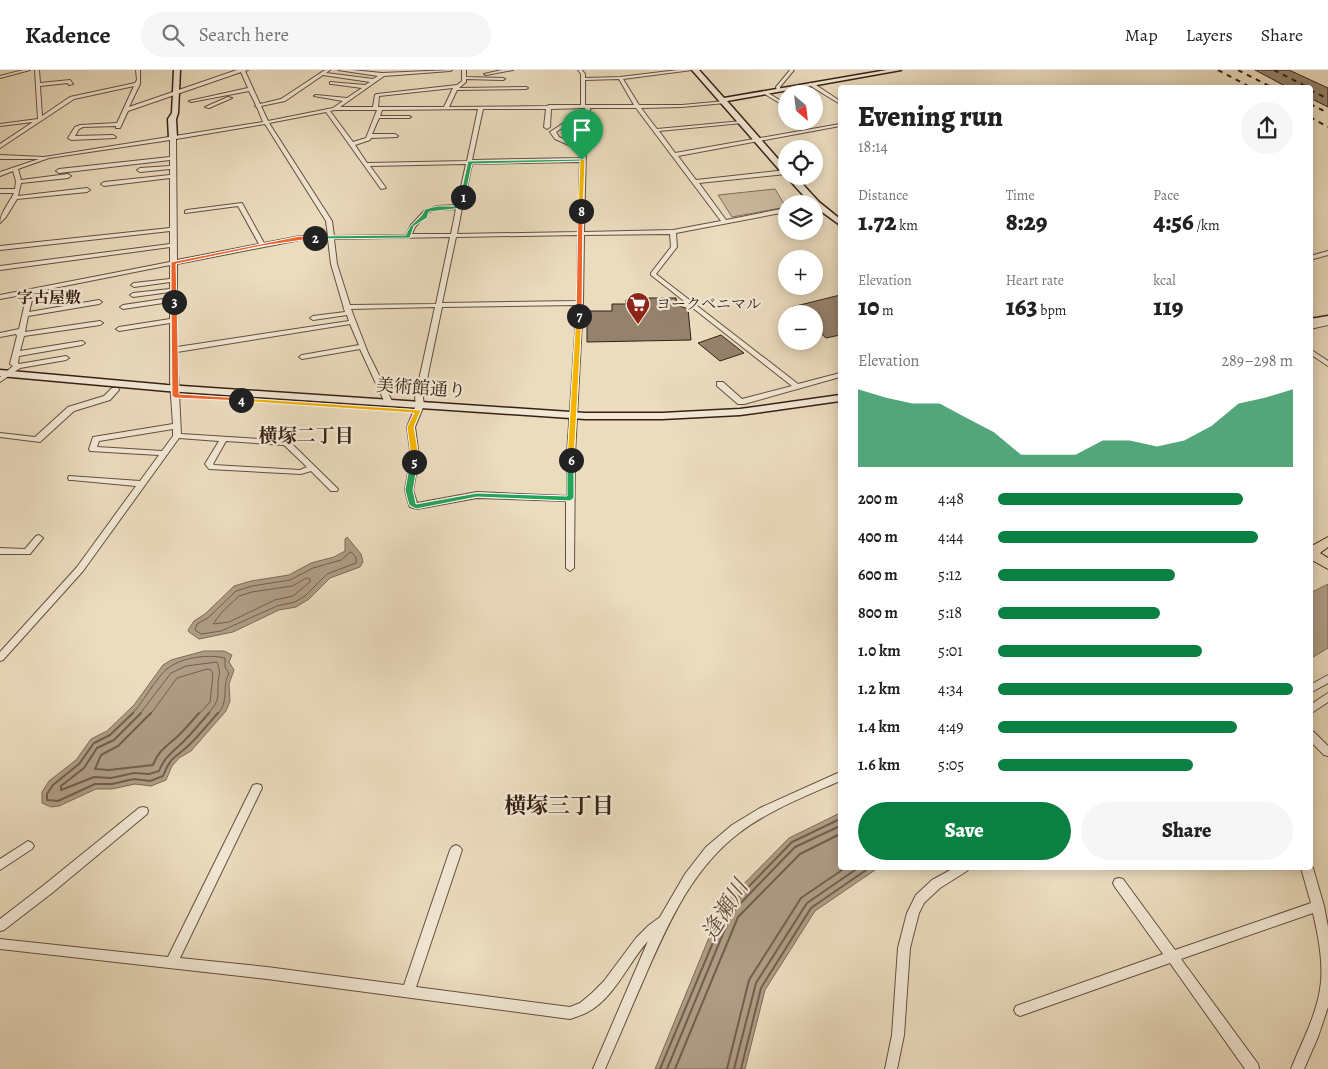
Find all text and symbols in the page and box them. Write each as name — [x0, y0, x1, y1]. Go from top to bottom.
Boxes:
search box — [141, 12, 491, 57]
text: Kadence — [25, 19, 111, 51]
icon: search — [159, 21, 187, 49]
text: Search here — [199, 22, 289, 48]
text: Map — [1125, 23, 1158, 47]
text: Layers — [1186, 23, 1233, 47]
text: Share — [1261, 23, 1303, 47]
north arrow — [778, 85, 822, 130]
map controls — [778, 85, 823, 350]
text: Evening run — [858, 98, 1003, 136]
button: share — [1241, 102, 1293, 154]
pin — [561, 109, 603, 160]
icon: arrive — [568, 116, 596, 144]
text: 18:14 — [858, 136, 888, 158]
button: locate — [778, 140, 823, 185]
pin: 1 — [450, 184, 476, 210]
text: Distance — [858, 186, 908, 205]
text: Time — [1006, 186, 1035, 205]
text: Pace — [1153, 186, 1179, 205]
text: 1 — [461, 188, 466, 207]
button: layers — [778, 195, 823, 240]
pin: 8 — [568, 198, 594, 224]
text: 8 — [578, 202, 585, 221]
text: 1.72 — [858, 205, 897, 239]
text: 8:29 — [1006, 205, 1047, 239]
text: 4:56 — [1153, 205, 1194, 239]
text: km — [897, 216, 918, 235]
text: /km — [1194, 216, 1220, 235]
pin: 2 — [302, 226, 328, 250]
text: 2 — [312, 229, 319, 248]
button: + — [778, 250, 823, 295]
text: Elevation — [858, 271, 912, 290]
text: Heart rate — [1006, 271, 1064, 290]
text: kcal — [1153, 271, 1176, 290]
district label: 字古屋敷 — [17, 287, 81, 309]
pin: 3 — [162, 290, 186, 314]
text: 10 — [858, 290, 879, 324]
text: 163 — [1006, 290, 1038, 324]
text: 119 — [1153, 290, 1183, 324]
supermarket icon: ヨークベニマル — [625, 291, 651, 325]
text: 3 — [171, 293, 178, 312]
place label: ヨークベニマル — [656, 294, 761, 314]
text: m — [879, 301, 894, 320]
text: bpm — [1038, 301, 1066, 320]
pin: 7 — [566, 304, 592, 328]
button: − — [778, 305, 823, 350]
text: 7 — [577, 307, 582, 326]
text: Elevation — [858, 350, 919, 372]
text: 289–298 m — [1222, 350, 1293, 372]
street label: 美術館通り — [375, 373, 467, 403]
pin: 4 — [228, 388, 254, 412]
text: 4 — [238, 391, 245, 410]
district label: 横塚二丁目 — [258, 423, 354, 449]
pin: 6 — [558, 448, 584, 472]
pin: 5 — [402, 450, 426, 474]
text: 6 — [568, 451, 575, 470]
text: 5 — [412, 453, 417, 472]
text: 200 m — [858, 488, 898, 510]
text: 4:48 — [938, 488, 964, 510]
text: 400 m — [858, 526, 898, 548]
text: 4:44 — [938, 526, 964, 548]
text: 600 m — [858, 564, 898, 586]
text: 5:12 — [938, 564, 962, 586]
text: 800 m — [858, 602, 898, 624]
text: 5:18 — [938, 602, 962, 624]
text: 1.0 km — [858, 640, 901, 662]
text: 5:01 — [938, 640, 963, 662]
text: 1.2 km — [858, 678, 900, 700]
text: 4:34 — [938, 678, 963, 700]
text: 1.4 km — [858, 716, 900, 738]
text: 4:49 — [938, 716, 964, 738]
text: 1.6 km — [858, 754, 900, 776]
text: 5:05 — [938, 754, 964, 776]
district label: 横塚三丁目 — [504, 791, 614, 821]
button: Save — [858, 802, 1071, 860]
button: Share — [1081, 802, 1293, 860]
water label: 逢瀬川 — [695, 872, 756, 946]

